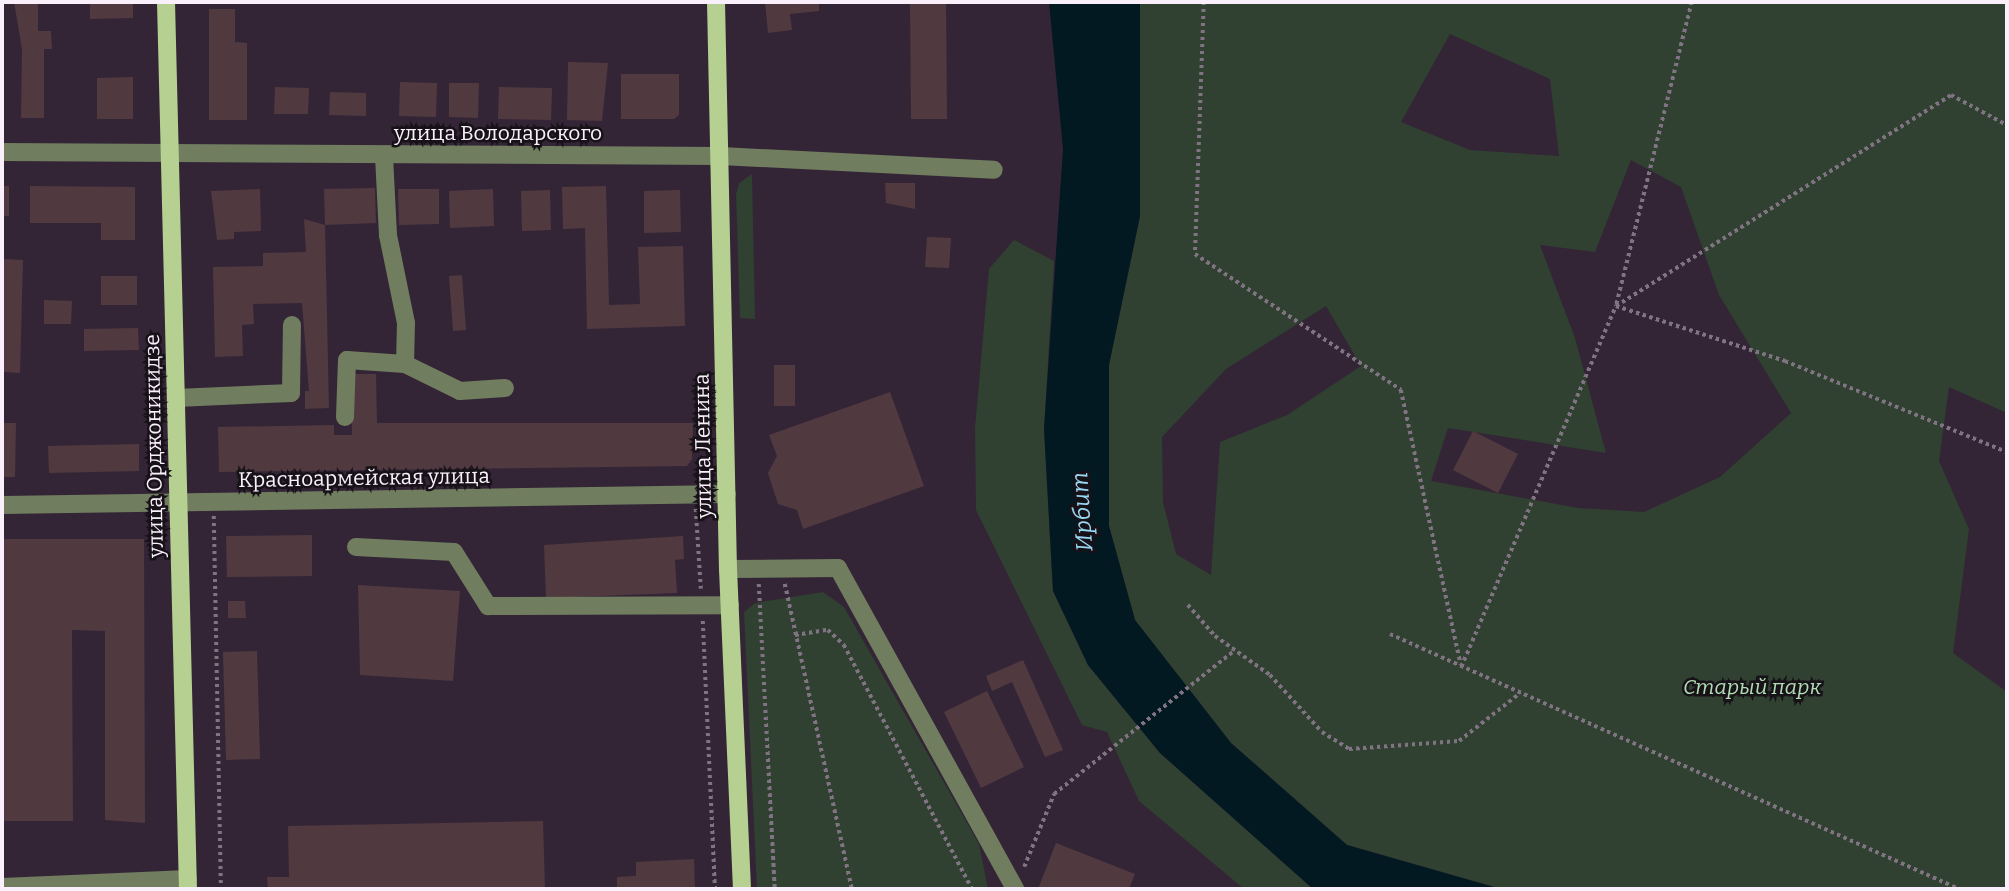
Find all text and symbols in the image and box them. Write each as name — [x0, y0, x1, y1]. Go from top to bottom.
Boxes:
street label: улица Володарского — [394, 120, 602, 146]
street label: улица Орджоникидзе — [139, 334, 169, 558]
street label: улица Ленина — [689, 373, 717, 519]
street label: Красноармейская улица — [238, 463, 490, 493]
water label: Ирбит — [1065, 471, 1099, 553]
park label: Старый парк — [1683, 674, 1821, 700]

